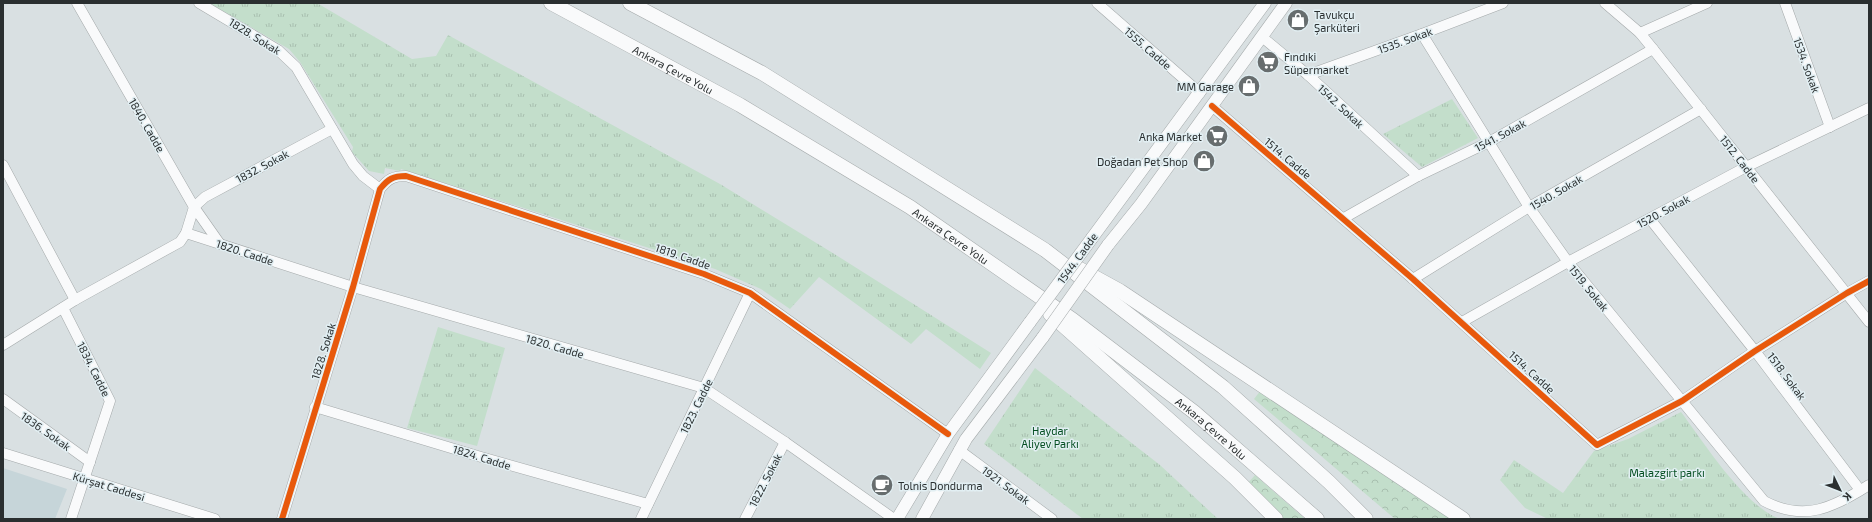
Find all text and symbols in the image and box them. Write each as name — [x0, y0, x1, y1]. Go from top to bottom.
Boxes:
shop icon: Tavukçu Şarküteri — [1285, 7, 1311, 33]
place label: Tavukçu Şarküteri — [1314, 8, 1360, 36]
street label: 1828. Sokak — [227, 15, 284, 57]
street label: 1555. Cadde — [1122, 24, 1174, 72]
street label: 1535. Sokak — [1376, 24, 1434, 56]
street label: 1534. Sokak — [1791, 36, 1823, 95]
street label: Ankara Çevre Yolu — [631, 42, 716, 96]
supermarket icon: Fındıki Süpermarket — [1255, 49, 1281, 75]
place label: Fındıki Süpermarket — [1284, 50, 1349, 76]
shop icon: MM Garage — [1236, 73, 1262, 99]
place label: MM Garage — [1177, 80, 1234, 93]
street label: 1542. Sokak — [1315, 82, 1367, 131]
street label: 1840. Cadde — [126, 96, 168, 154]
street label: 1541. Sokak — [1472, 116, 1528, 154]
supermarket icon: Anka Market — [1204, 123, 1230, 149]
place label: Anka Market — [1139, 130, 1202, 143]
street label: 1512. Cadde — [1717, 133, 1763, 185]
street label: 1514. Cadde — [1262, 135, 1314, 181]
street label: 1832. Sokak — [233, 146, 291, 185]
shop icon: Doğadan Pet Shop — [1191, 148, 1217, 174]
place label: Doğadan Pet Shop — [1097, 155, 1188, 168]
street label: 1540. Sokak — [1527, 172, 1585, 212]
street label: 1520. Sokak — [1634, 192, 1692, 230]
street label: Ankara Çevre Yolu — [911, 205, 992, 266]
street label: 1544. Cadde — [1054, 230, 1100, 286]
street label: 1820. Cadde — [215, 237, 275, 267]
street label: 1819. Cadde — [654, 240, 712, 272]
street label: 1519. Sokak — [1566, 262, 1612, 314]
street label: 1828. Sokak — [308, 321, 338, 381]
street label: 1820. Cadde — [525, 332, 586, 360]
street label: 1834. Cadde — [75, 339, 113, 399]
street label: 1514. Cadde — [1506, 348, 1558, 396]
street label: 1518. Sokak — [1765, 350, 1809, 403]
street label: 1823. Cadde — [677, 376, 715, 435]
street label: Ankara Çevre Yolu — [1173, 394, 1250, 462]
street label: 1836. Sokak — [18, 409, 74, 453]
park label: Haydar Aliyev Parkı — [1021, 424, 1079, 450]
street label: 1824. Cadde — [452, 442, 513, 472]
street label: 1822. Sokak — [746, 451, 784, 509]
street label: 1921. Sokak — [980, 463, 1033, 507]
park label: Malazgirt parkı — [1629, 466, 1705, 479]
street label: Kürşat Caddesi — [71, 469, 147, 504]
north arrow — [1820, 470, 1860, 510]
cafe icon: Tolnis Dondurma — [869, 472, 895, 498]
place label: Tolnis Dondurma — [898, 479, 982, 492]
text: K — [1841, 490, 1855, 504]

